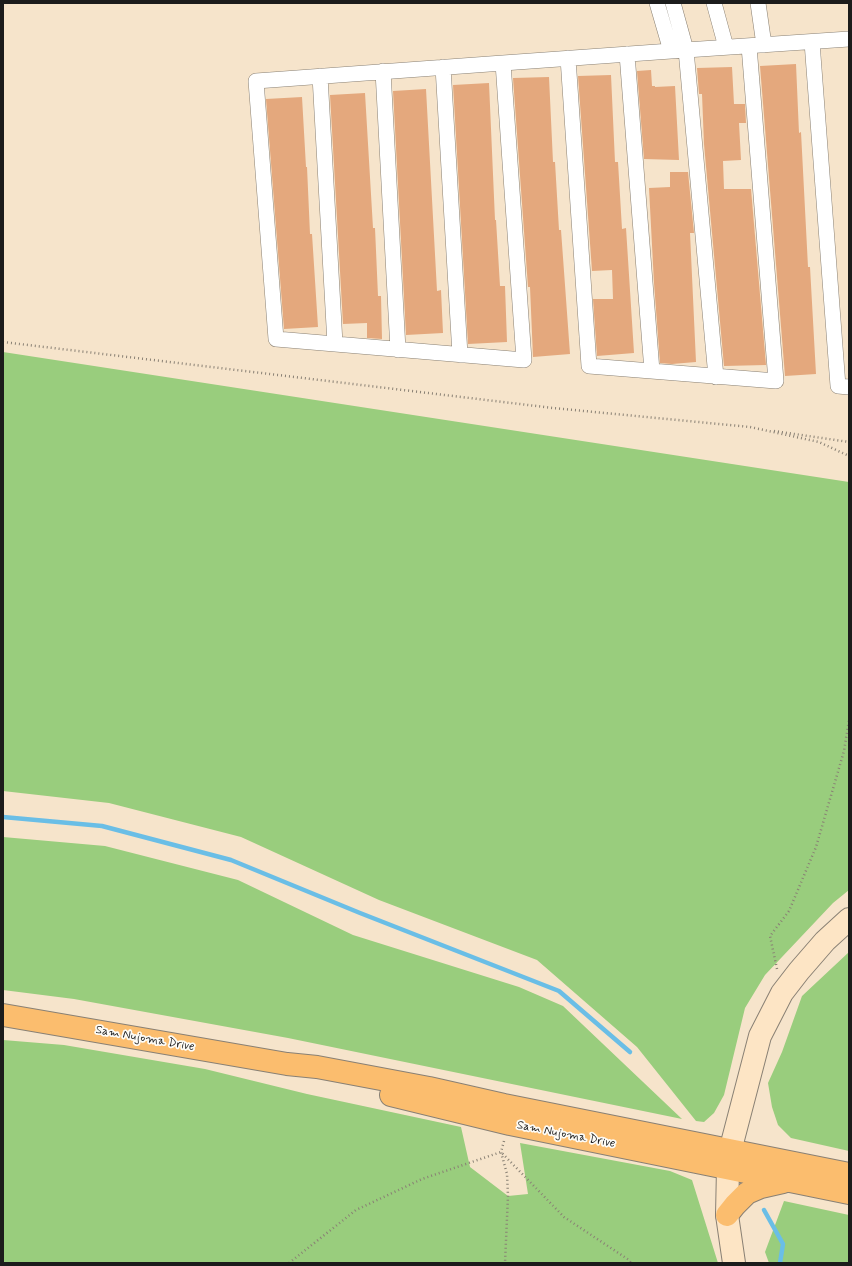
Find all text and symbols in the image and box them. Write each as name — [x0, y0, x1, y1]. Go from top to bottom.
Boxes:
street label: Sam Nujoma Drive — [94, 1023, 196, 1055]
street label: Sam Nujoma Drive — [516, 1118, 616, 1152]

